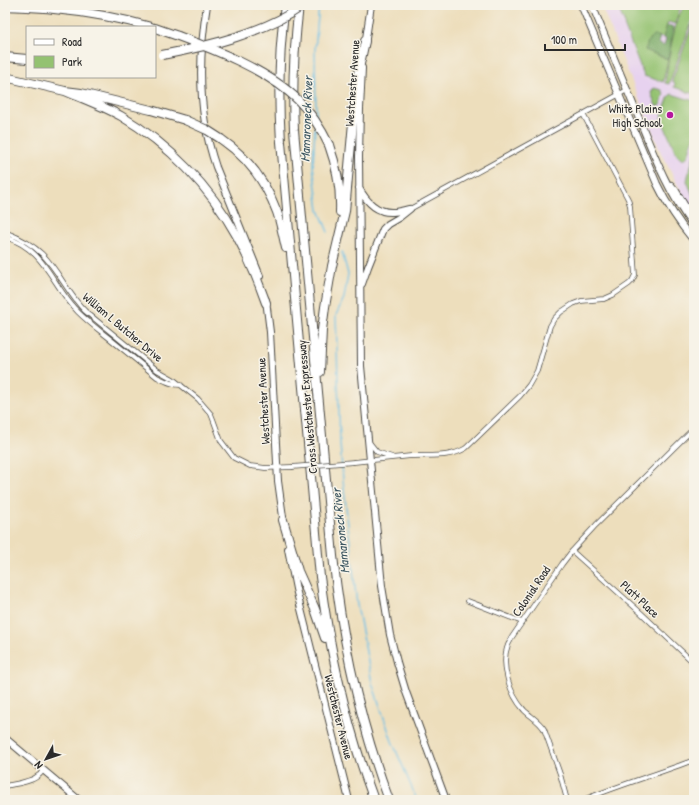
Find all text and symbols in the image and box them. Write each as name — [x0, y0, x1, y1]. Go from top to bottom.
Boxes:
legend — [26, 26, 156, 78]
scale bar — [545, 26, 625, 52]
text: 100 m — [551, 31, 577, 48]
text: Road — [62, 33, 82, 50]
street label: Westchester Avenue — [340, 39, 364, 127]
text: Park — [62, 53, 82, 70]
water label: Mamaroneck River — [296, 74, 317, 162]
place label: White Plains High School — [609, 100, 663, 131]
marker: White Plains High School — [665, 110, 675, 120]
street label: William L Butcher Drive — [79, 288, 167, 366]
street label: Cross Westchester Expressway — [293, 339, 321, 475]
street label: Westchester Avenue — [252, 357, 274, 445]
water label: Mamaroneck River — [326, 485, 353, 575]
street label: Colonial Road — [508, 562, 554, 620]
street label: Platt Place — [617, 576, 663, 622]
street label: Westchester Avenue — [320, 673, 358, 761]
north arrow — [26, 739, 66, 779]
text: N — [31, 759, 46, 772]

